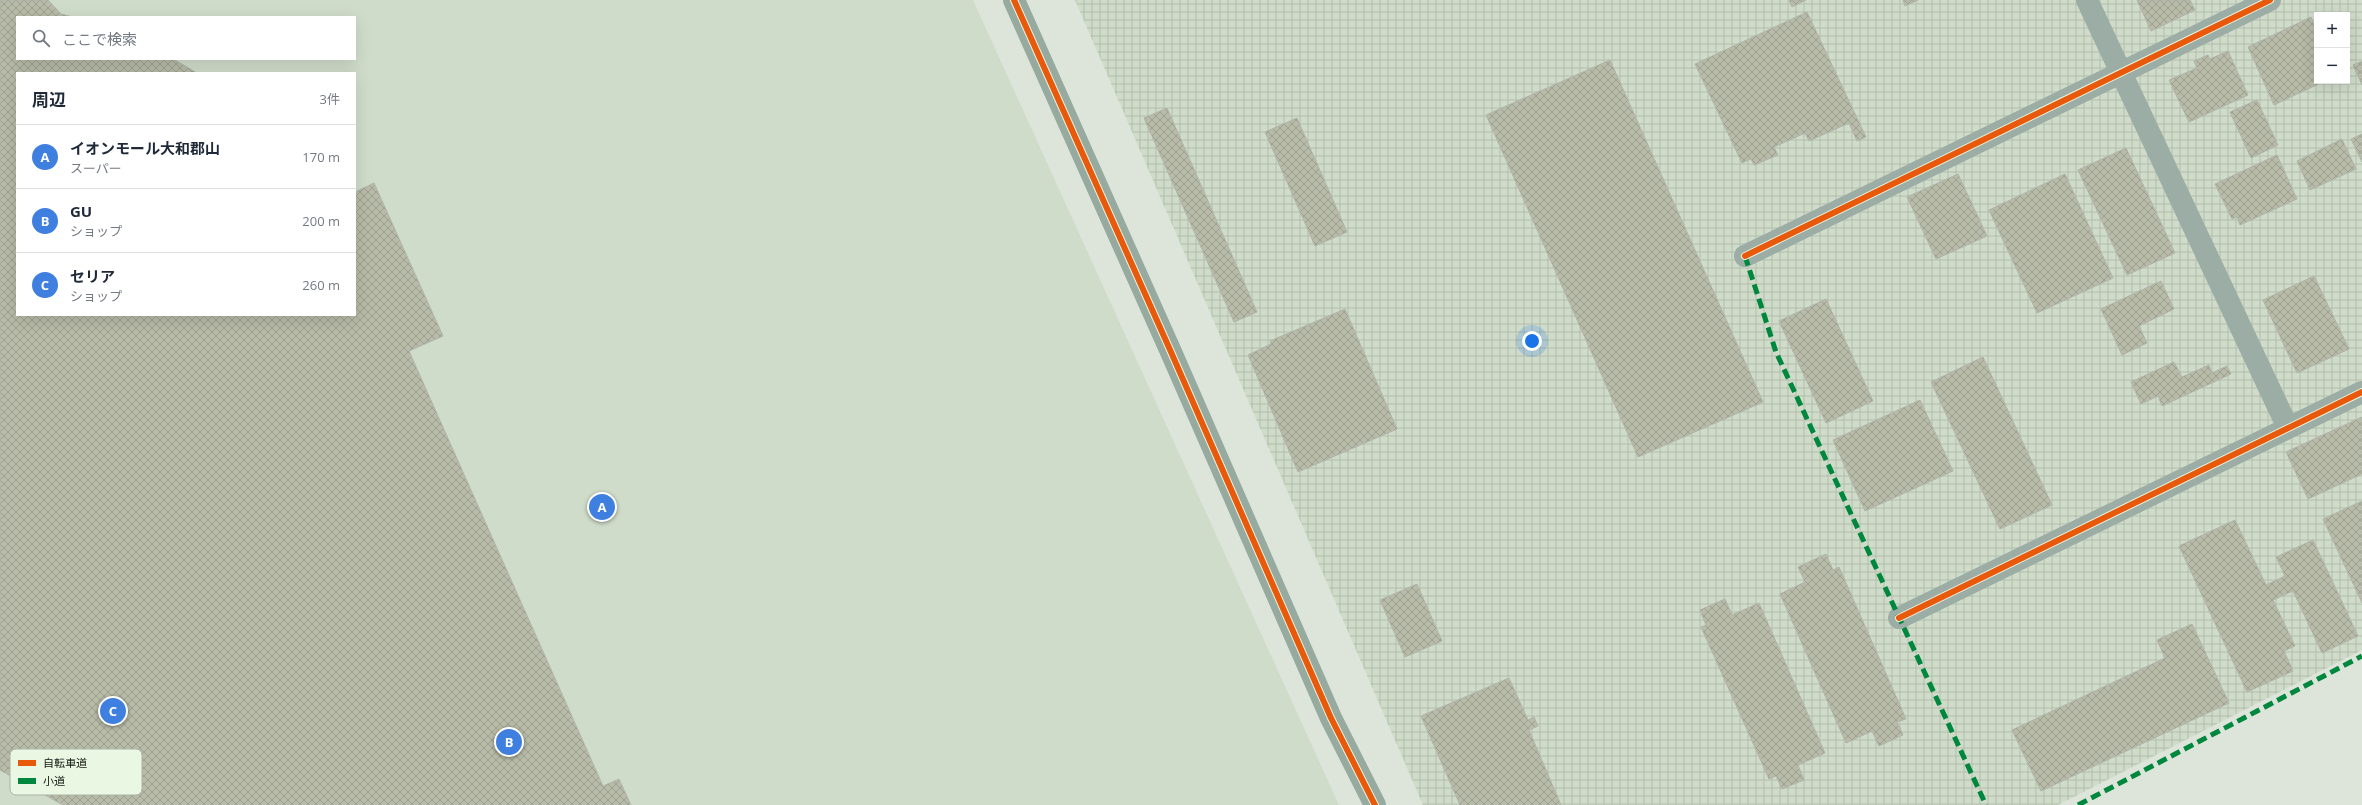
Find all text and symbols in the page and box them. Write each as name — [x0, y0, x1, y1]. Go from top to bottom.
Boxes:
map controls — [2314, 12, 2350, 84]
button: + — [2314, 12, 2350, 48]
search box — [16, 16, 356, 60]
icon: search — [30, 27, 52, 49]
text: ここで検索 — [62, 29, 137, 49]
button: − — [2314, 48, 2350, 84]
text: 周辺 — [32, 88, 66, 111]
text: 3件 — [320, 90, 340, 108]
text: イオンモール大和郡山 — [70, 138, 220, 158]
text: A — [41, 148, 49, 166]
text: 170 m — [302, 148, 340, 166]
text: スーパー — [70, 159, 122, 177]
text: GU — [70, 201, 92, 221]
text: B — [41, 212, 49, 230]
text: 200 m — [302, 212, 340, 230]
text: ショップ — [70, 222, 122, 240]
text: セリア — [70, 266, 115, 286]
text: C — [41, 276, 49, 294]
text: 260 m — [302, 276, 340, 294]
text: ショップ — [70, 287, 122, 305]
your location — [1522, 331, 1542, 351]
pin: A — [589, 492, 615, 522]
pin: C — [100, 696, 126, 726]
pin: B — [496, 727, 522, 757]
legend — [10, 749, 142, 795]
text: 自転車道 — [43, 755, 87, 770]
text: 小道 — [43, 773, 65, 788]

